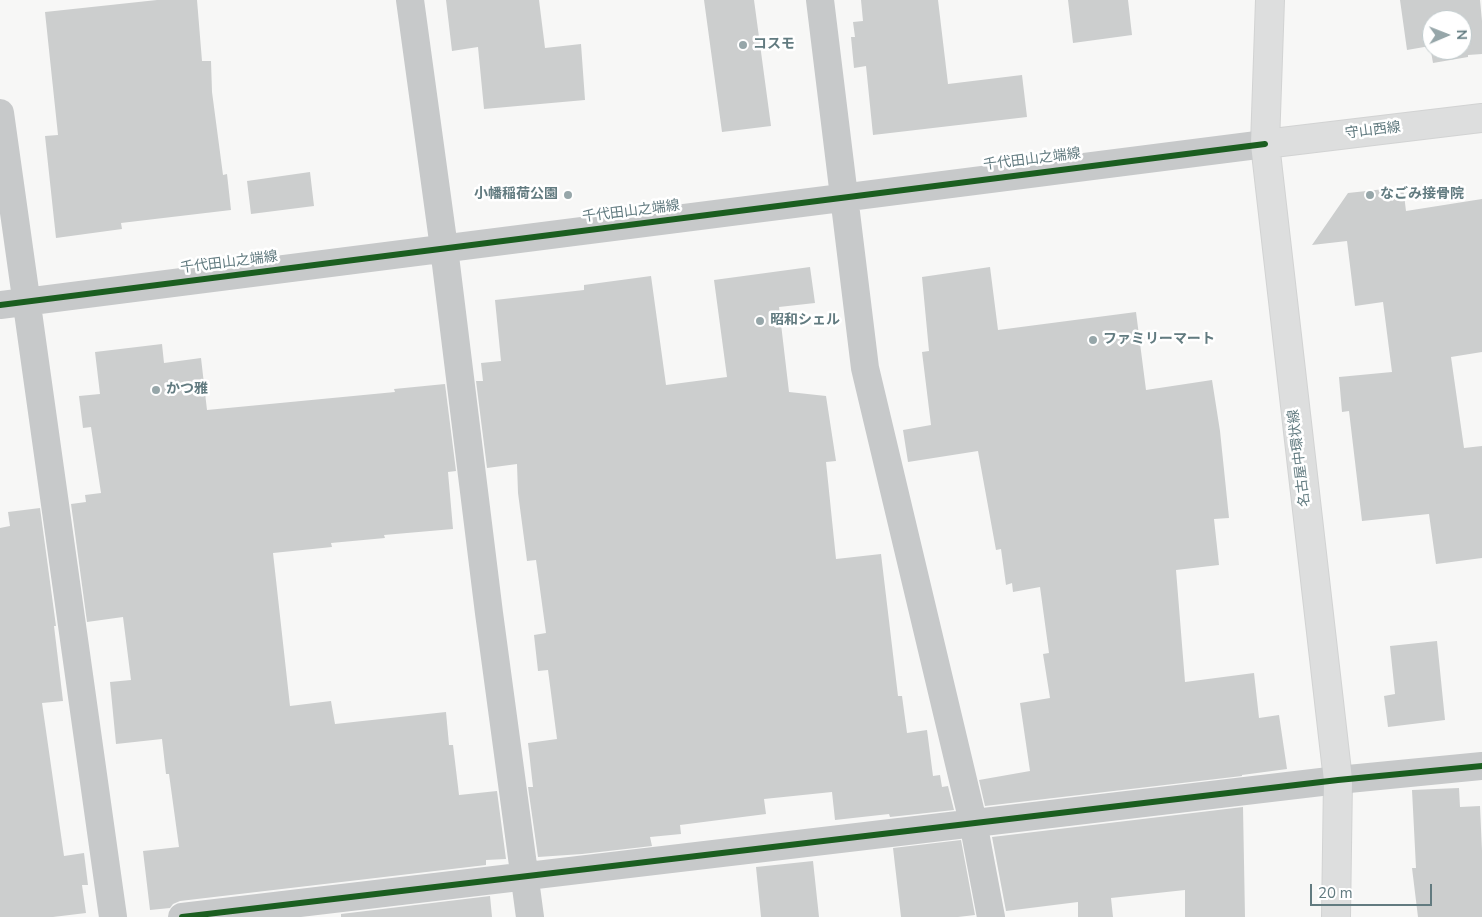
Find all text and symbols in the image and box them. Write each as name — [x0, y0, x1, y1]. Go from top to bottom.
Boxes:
north arrow — [1422, 10, 1472, 60]
text: N — [1452, 29, 1471, 40]
place label: コスモ — [753, 37, 795, 53]
marker: コスモ — [737, 39, 749, 51]
street label: 守山西線 — [1344, 119, 1402, 143]
street label: 千代田山之端線 — [982, 146, 1082, 174]
place label: 小幡稲荷公園 — [474, 187, 558, 203]
place label: なごみ接骨院 — [1380, 187, 1464, 203]
marker: 小幡稲荷公園 — [562, 189, 574, 201]
marker: なごみ接骨院 — [1364, 189, 1376, 201]
street label: 千代田山之端線 — [581, 198, 681, 226]
street label: 千代田山之端線 — [179, 249, 279, 277]
place label: 昭和シェル — [770, 313, 840, 329]
marker: 昭和シェル — [754, 315, 766, 327]
place label: ファミリーマート — [1103, 332, 1215, 348]
marker: ファミリーマート — [1087, 334, 1099, 346]
place label: かつ雅 — [166, 382, 208, 398]
marker: かつ雅 — [150, 384, 162, 396]
street label: 名古屋中環状線 — [1286, 408, 1314, 508]
scale bar — [1312, 874, 1434, 906]
text: 20 m — [1318, 883, 1353, 903]

